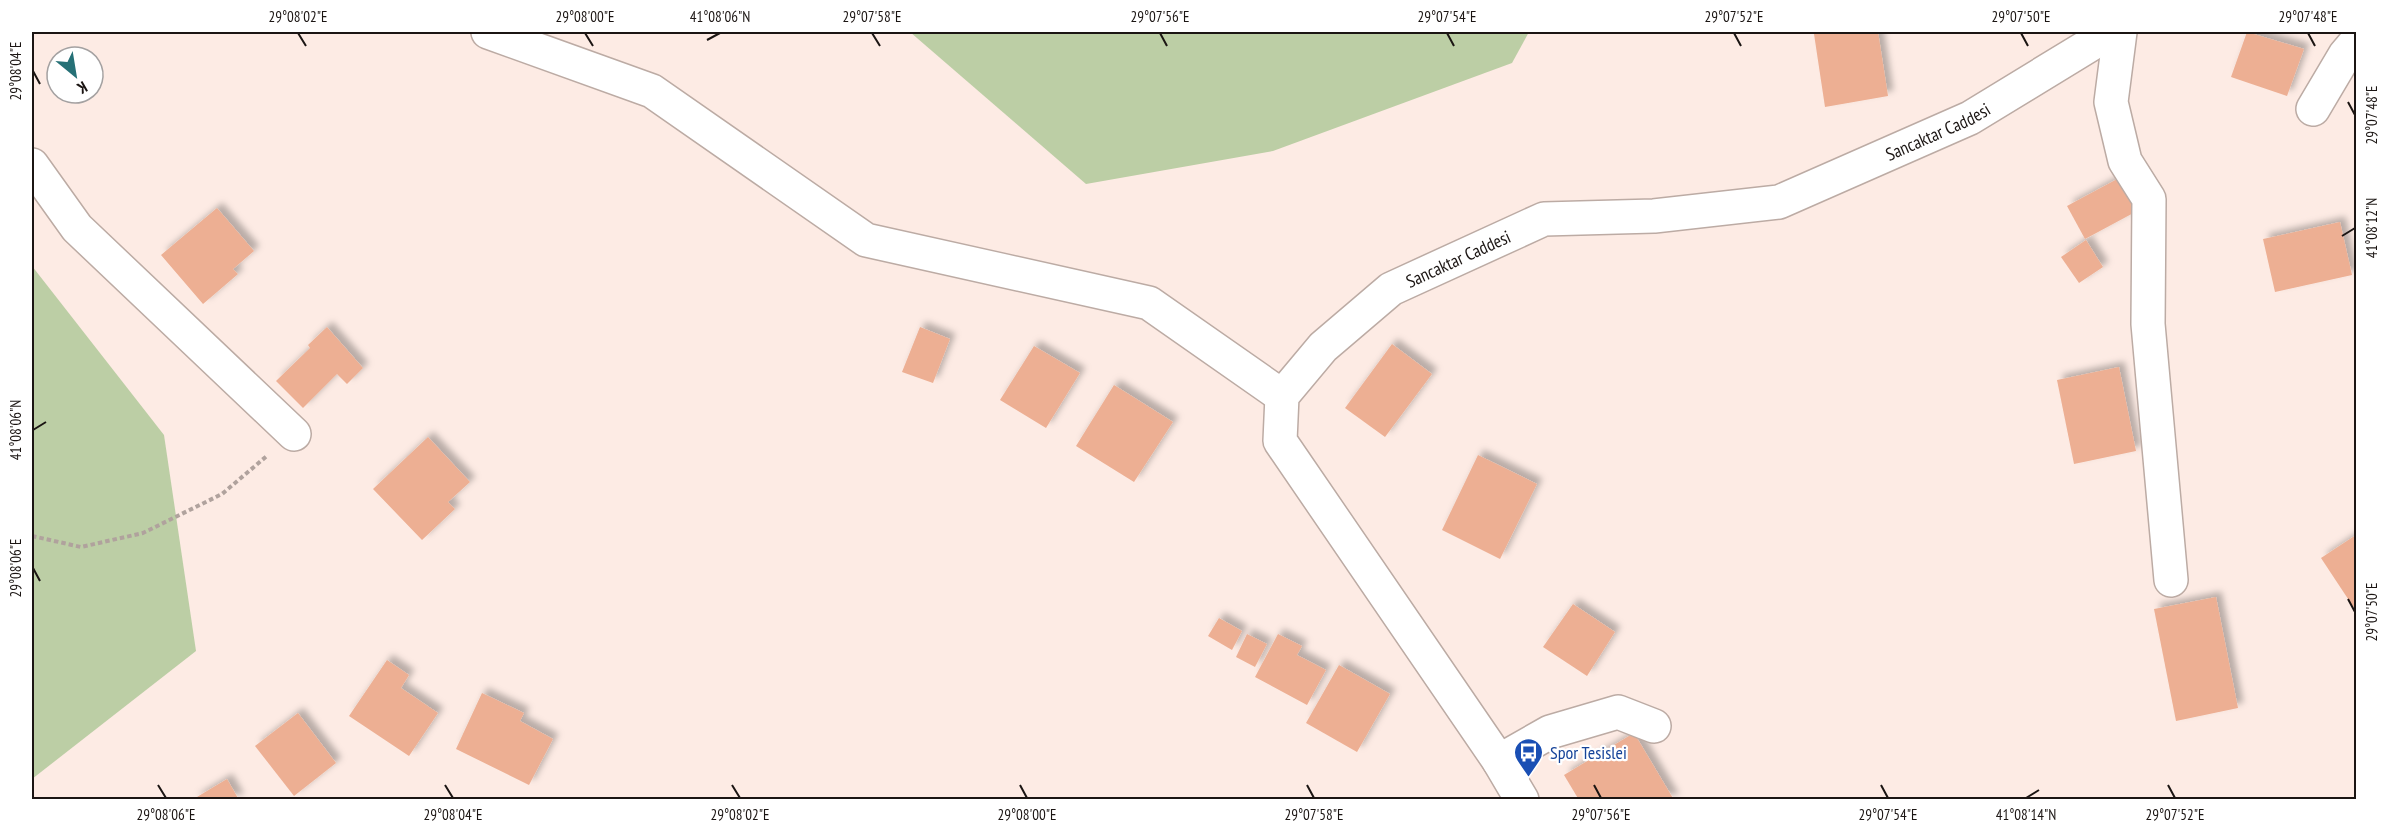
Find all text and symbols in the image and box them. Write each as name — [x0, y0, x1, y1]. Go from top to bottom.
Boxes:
text: 29°08'02"E — [268, 7, 328, 26]
text: 29°08'00"E — [555, 7, 615, 26]
text: 41°08'06"N — [690, 7, 750, 26]
text: 29°07'58"E — [842, 7, 902, 26]
text: 29°07'56"E — [1130, 7, 1190, 26]
text: 29°07'54"E — [1417, 7, 1477, 26]
text: 29°07'52"E — [1704, 7, 1764, 26]
text: 29°07'50"E — [1991, 7, 2051, 26]
text: 29°07'48"E — [2278, 7, 2338, 26]
text: 29°08'04"E — [6, 41, 25, 101]
north arrow — [45, 45, 105, 105]
text: K — [73, 77, 91, 99]
text: 29°07'48"E — [2362, 85, 2381, 145]
street label: Sancaktar Caddesi — [1882, 97, 1994, 165]
text: 41°08'12"N — [2362, 198, 2381, 258]
street label: Sancaktar Caddesi — [1402, 224, 1514, 292]
text: 41°08'06"N — [6, 400, 25, 460]
text: 29°08'06"E — [6, 538, 25, 598]
text: 29°07'50"E — [2362, 582, 2381, 642]
bus stop icon: Spor Tesislei — [1513, 736, 1545, 778]
place label: Spor Tesislei — [1550, 741, 1627, 764]
text: 29°08'06"E — [136, 805, 196, 824]
text: 29°08'04"E — [423, 805, 483, 824]
text: 29°08'02"E — [710, 805, 770, 824]
text: 29°08'00"E — [997, 805, 1057, 824]
text: 29°07'58"E — [1284, 805, 1344, 824]
text: 29°07'56"E — [1571, 805, 1631, 824]
text: 29°07'54"E — [1858, 805, 1918, 824]
text: 41°08'14"N — [1996, 805, 2056, 824]
text: 29°07'52"E — [2145, 805, 2205, 824]

